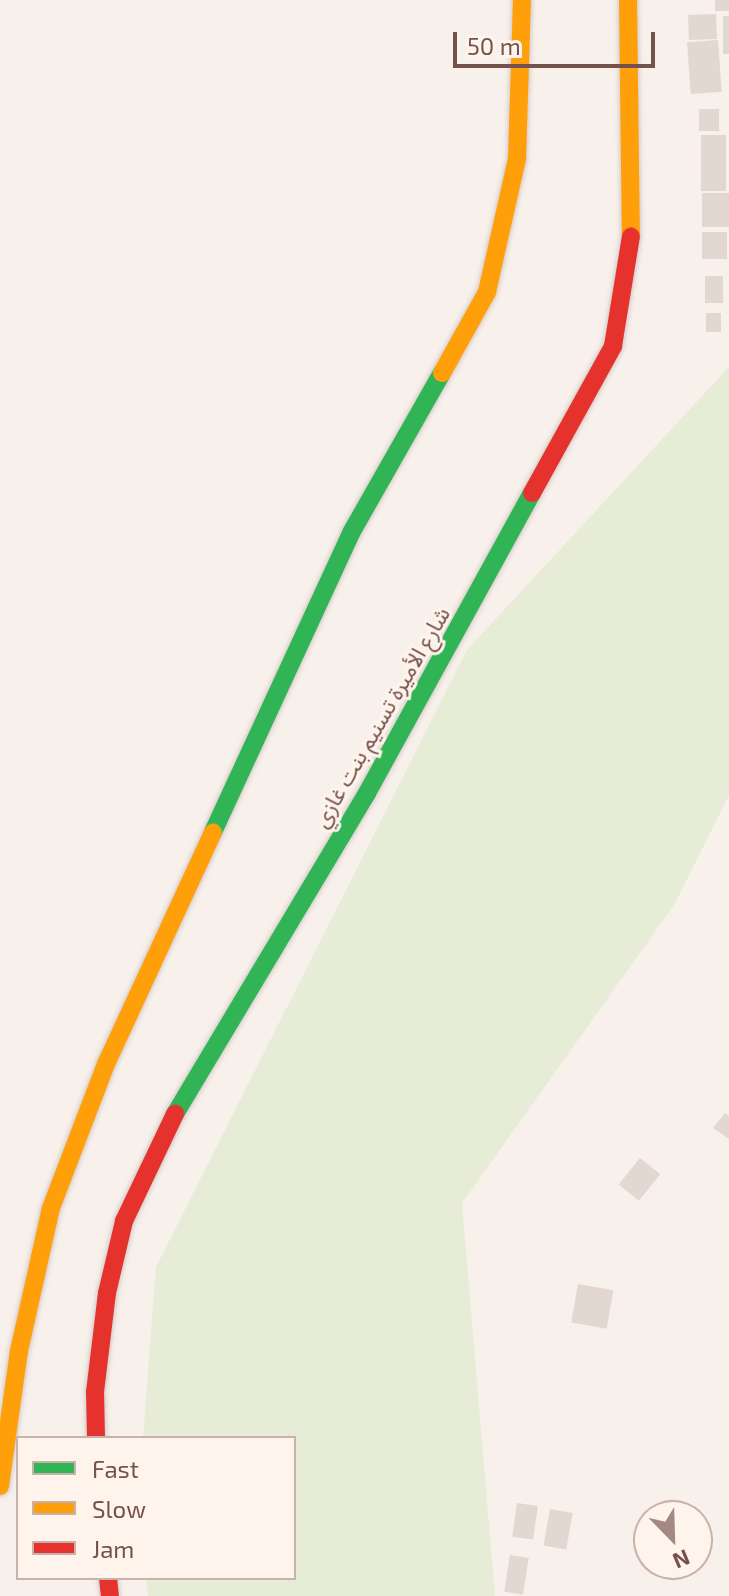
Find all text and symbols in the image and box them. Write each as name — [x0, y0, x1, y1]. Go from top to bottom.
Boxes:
scale bar — [457, 16, 659, 66]
text: 50 m — [467, 31, 521, 60]
street label: شارع الأميرة تسنيم بنت غازي — [307, 602, 455, 832]
legend — [16, 1436, 296, 1580]
text: Fast — [92, 1454, 139, 1483]
text: Slow — [92, 1494, 146, 1523]
north arrow — [633, 1500, 713, 1580]
text: Jam — [92, 1534, 134, 1563]
text: N — [669, 1545, 694, 1575]

